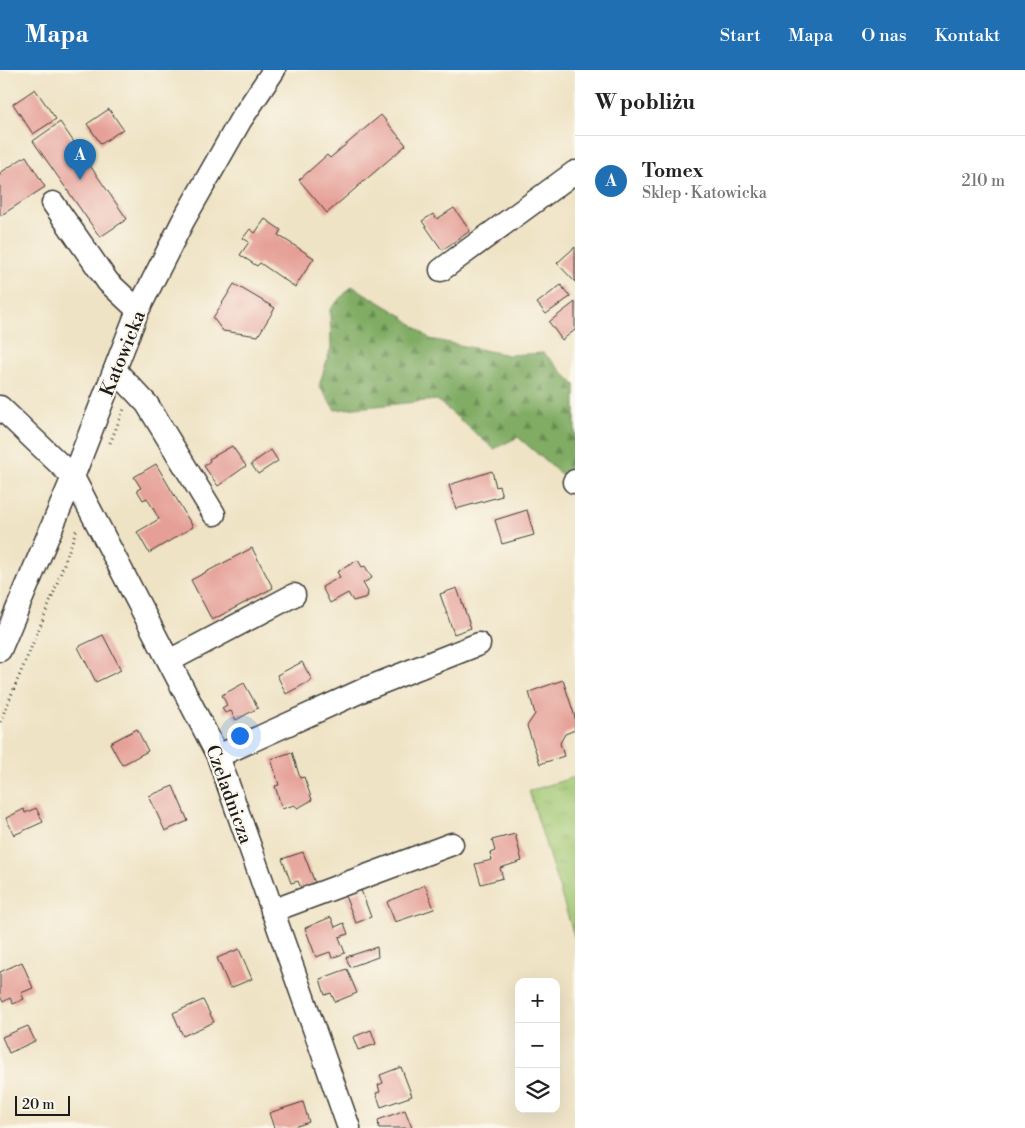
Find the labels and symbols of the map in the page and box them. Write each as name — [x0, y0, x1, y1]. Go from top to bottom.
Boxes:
pin: A — [64, 139, 96, 180]
street label: Katowicka — [95, 307, 151, 400]
your location — [227, 723, 253, 749]
street label: Czeladnicza — [200, 741, 258, 848]
scale bar — [15, 1093, 70, 1116]

